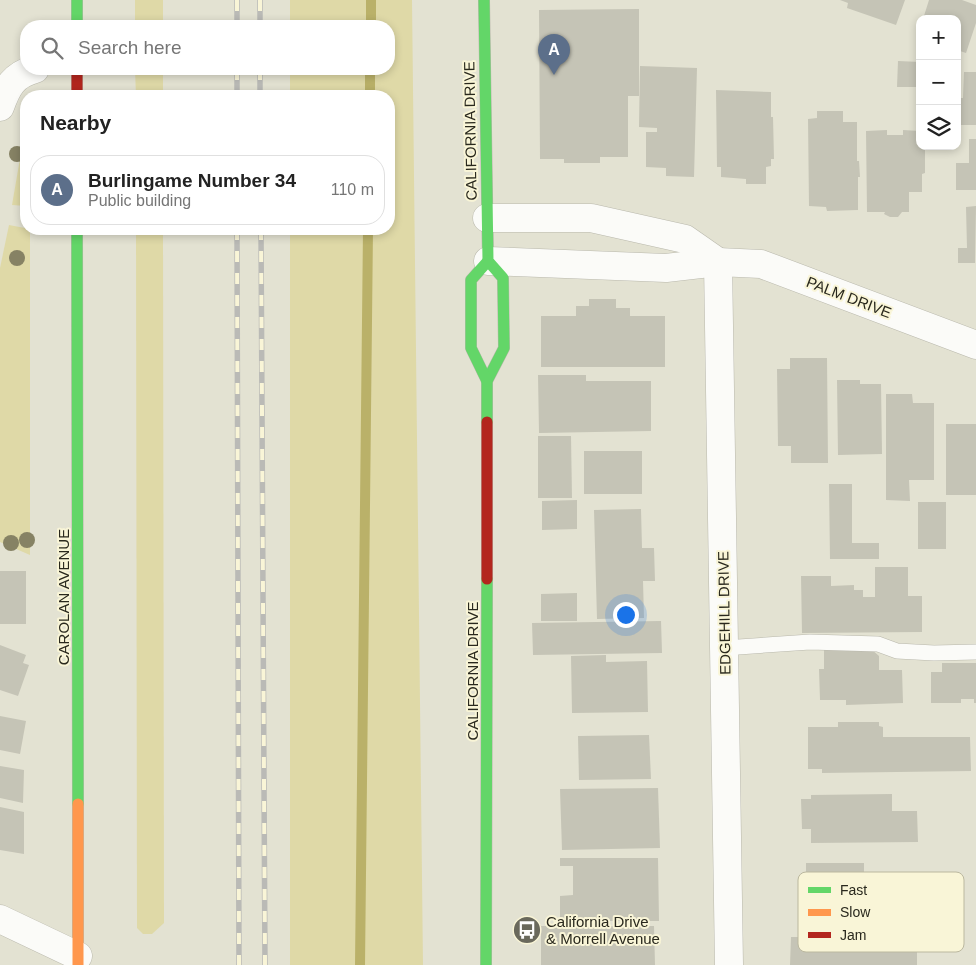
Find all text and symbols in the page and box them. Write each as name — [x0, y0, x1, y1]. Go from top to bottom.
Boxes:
map controls — [916, 15, 961, 150]
button: + — [916, 15, 961, 60]
search box — [20, 20, 395, 75]
icon: search — [38, 34, 66, 62]
pin: A — [538, 34, 570, 75]
text: Search here — [78, 37, 182, 58]
button: − — [916, 60, 961, 105]
street label: CALIFORNIA DRIVE — [460, 61, 480, 201]
button: layers — [916, 105, 961, 150]
text: Nearby — [40, 111, 111, 134]
text: Burlingame Number 34 — [88, 170, 296, 191]
text: A — [51, 181, 63, 198]
text: 110 m — [331, 181, 374, 198]
text: Public building — [88, 192, 191, 209]
street label: PALM DRIVE — [804, 273, 894, 321]
street label: CAROLAN AVENUE — [55, 529, 72, 665]
street label: EDGEHILL DRIVE — [714, 551, 734, 675]
street label: CALIFORNIA DRIVE — [464, 601, 481, 741]
your location — [613, 602, 639, 628]
legend — [798, 872, 964, 952]
text: Fast — [840, 882, 867, 898]
text: Slow — [840, 904, 871, 920]
place label: California Drive & Morrell Avenue — [546, 913, 660, 947]
bus stop icon: California Drive & Morrell Avenue — [512, 915, 542, 945]
text: Jam — [840, 927, 866, 943]

